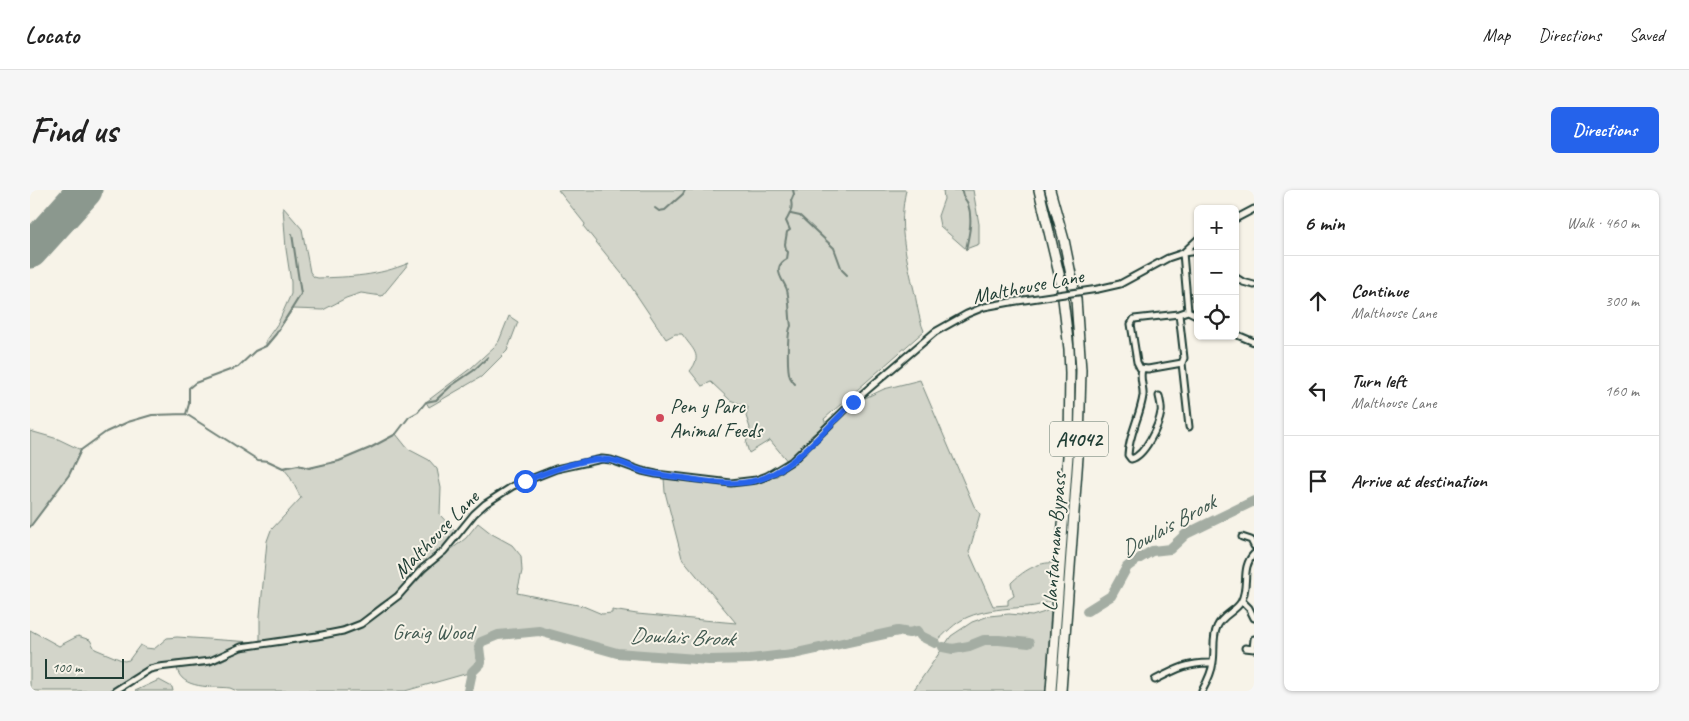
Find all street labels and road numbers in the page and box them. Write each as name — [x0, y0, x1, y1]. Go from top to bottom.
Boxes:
street label: Malthouse Lane — [970, 262, 1087, 309]
road number: A4042 — [1050, 422, 1108, 456]
street label: Llantarnam Bypass — [1036, 470, 1072, 612]
street label: Malthouse Lane — [388, 484, 485, 583]

